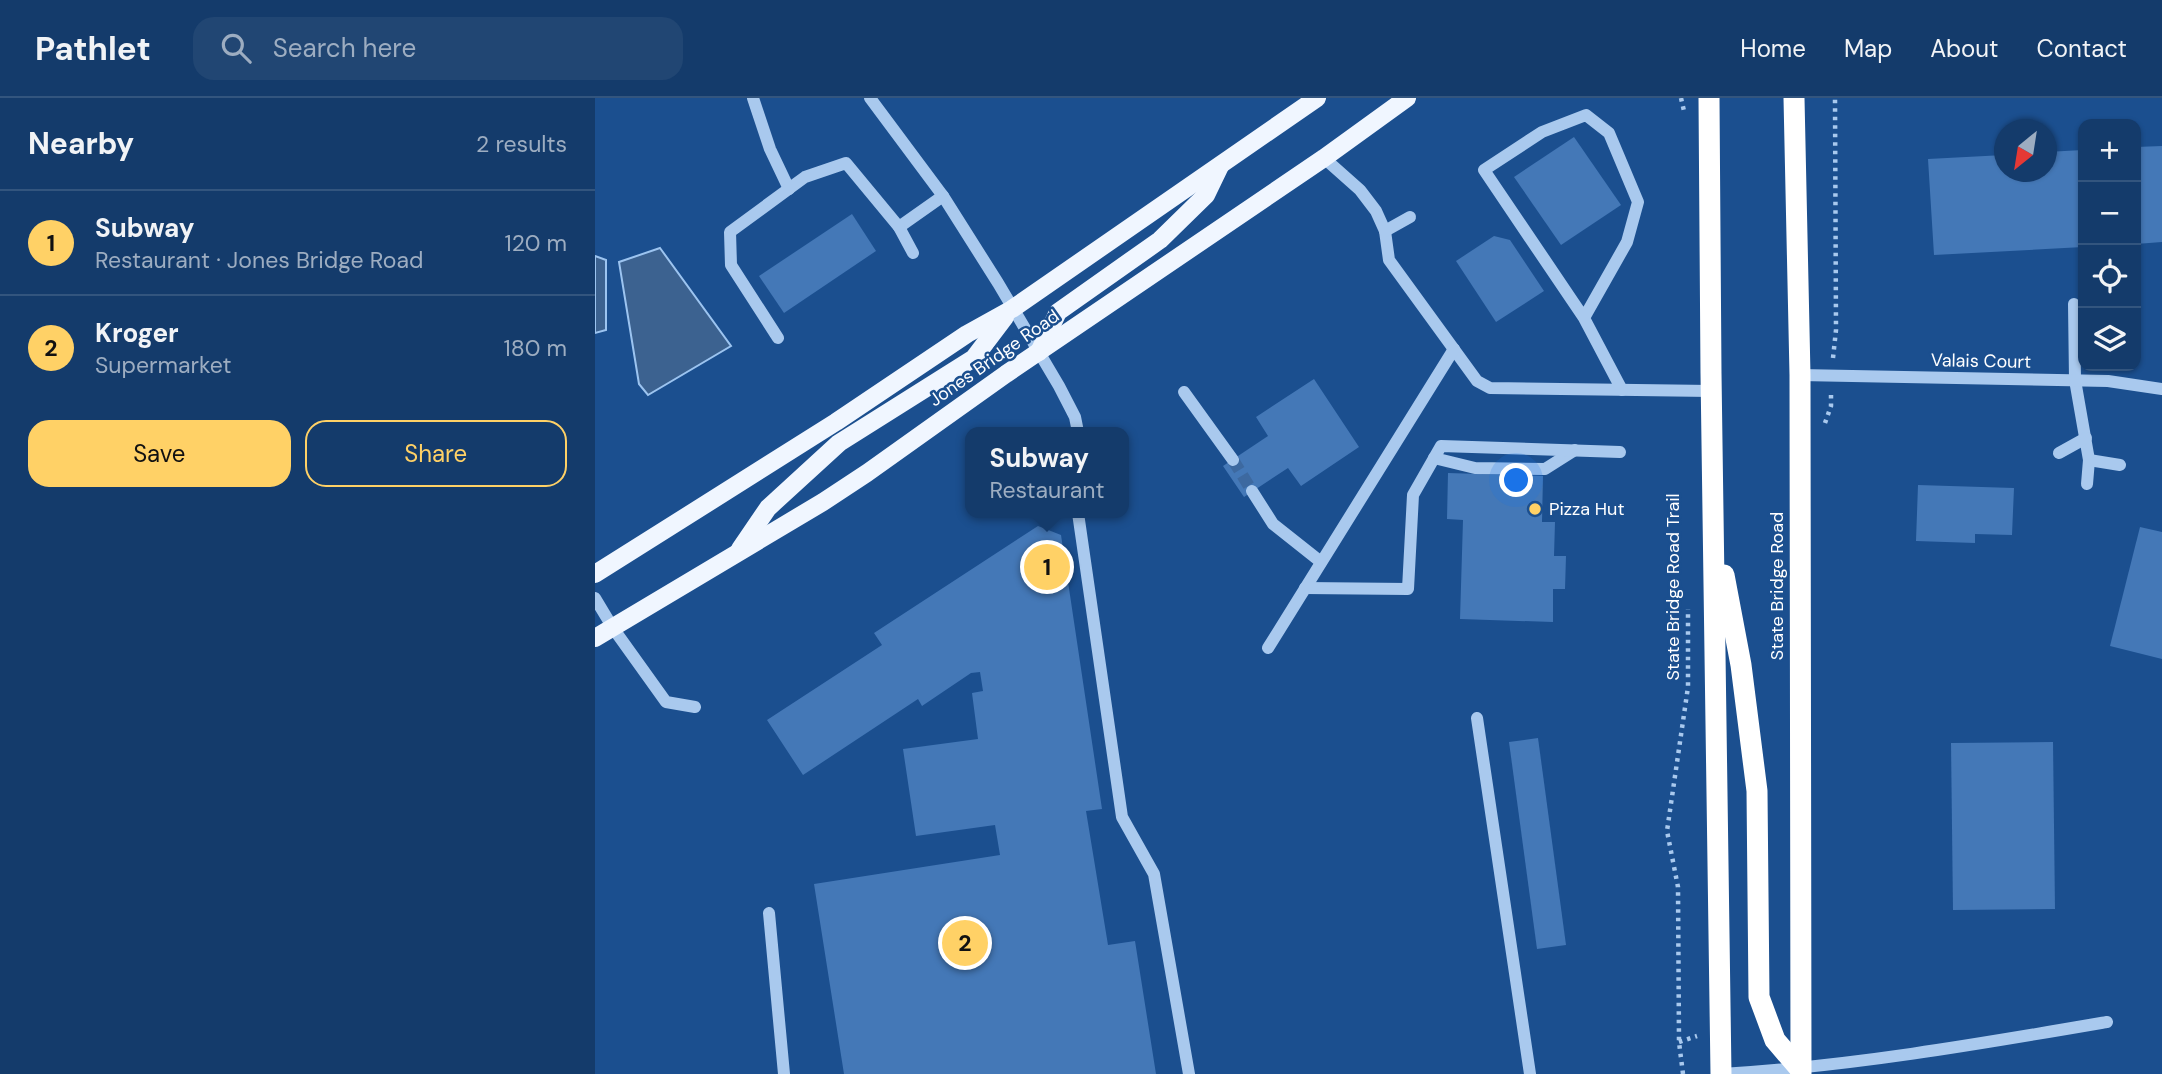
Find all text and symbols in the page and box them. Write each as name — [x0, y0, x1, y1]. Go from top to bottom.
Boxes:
search box — [193, 17, 683, 80]
text: Pathlet — [35, 27, 151, 70]
icon: search — [217, 29, 255, 67]
text: Search here — [273, 31, 416, 65]
text: Home — [1740, 33, 1806, 64]
text: Map — [1844, 33, 1892, 64]
text: About — [1930, 33, 1999, 64]
text: Contact — [2037, 33, 2127, 64]
north arrow — [1994, 119, 2057, 182]
map controls — [2078, 119, 2141, 371]
button: + — [2078, 119, 2141, 182]
text: Nearby — [28, 124, 134, 163]
text: 2 results — [476, 129, 567, 159]
button: − — [2078, 182, 2141, 245]
text: Subway — [95, 211, 194, 245]
text: 1 — [47, 228, 55, 258]
text: 120 m — [504, 228, 567, 258]
text: Restaurant · Jones Bridge Road — [95, 245, 423, 275]
button: locate — [2078, 245, 2141, 308]
street label: Jones Bridge Road — [924, 304, 1064, 412]
button: layers — [2078, 308, 2141, 371]
text: Kroger — [95, 316, 179, 350]
text: 2 — [44, 333, 58, 363]
text: 180 m — [503, 333, 567, 363]
street label: Valais Court — [1931, 348, 2031, 374]
text: Supermarket — [95, 350, 231, 380]
button: Save — [28, 420, 291, 487]
button: Share — [305, 420, 567, 487]
popup — [965, 427, 1129, 518]
text: Subway — [989, 441, 1089, 475]
your location — [1499, 463, 1533, 497]
text: Restaurant — [989, 475, 1105, 505]
street label: State Bridge Road Trail — [1661, 493, 1685, 681]
place label: Pizza Hut — [1549, 497, 1624, 521]
marker: Pizza Hut — [1527, 501, 1543, 517]
street label: State Bridge Road — [1765, 512, 1789, 660]
pin: 1 — [1024, 541, 1070, 593]
pin: 2 — [942, 917, 988, 969]

